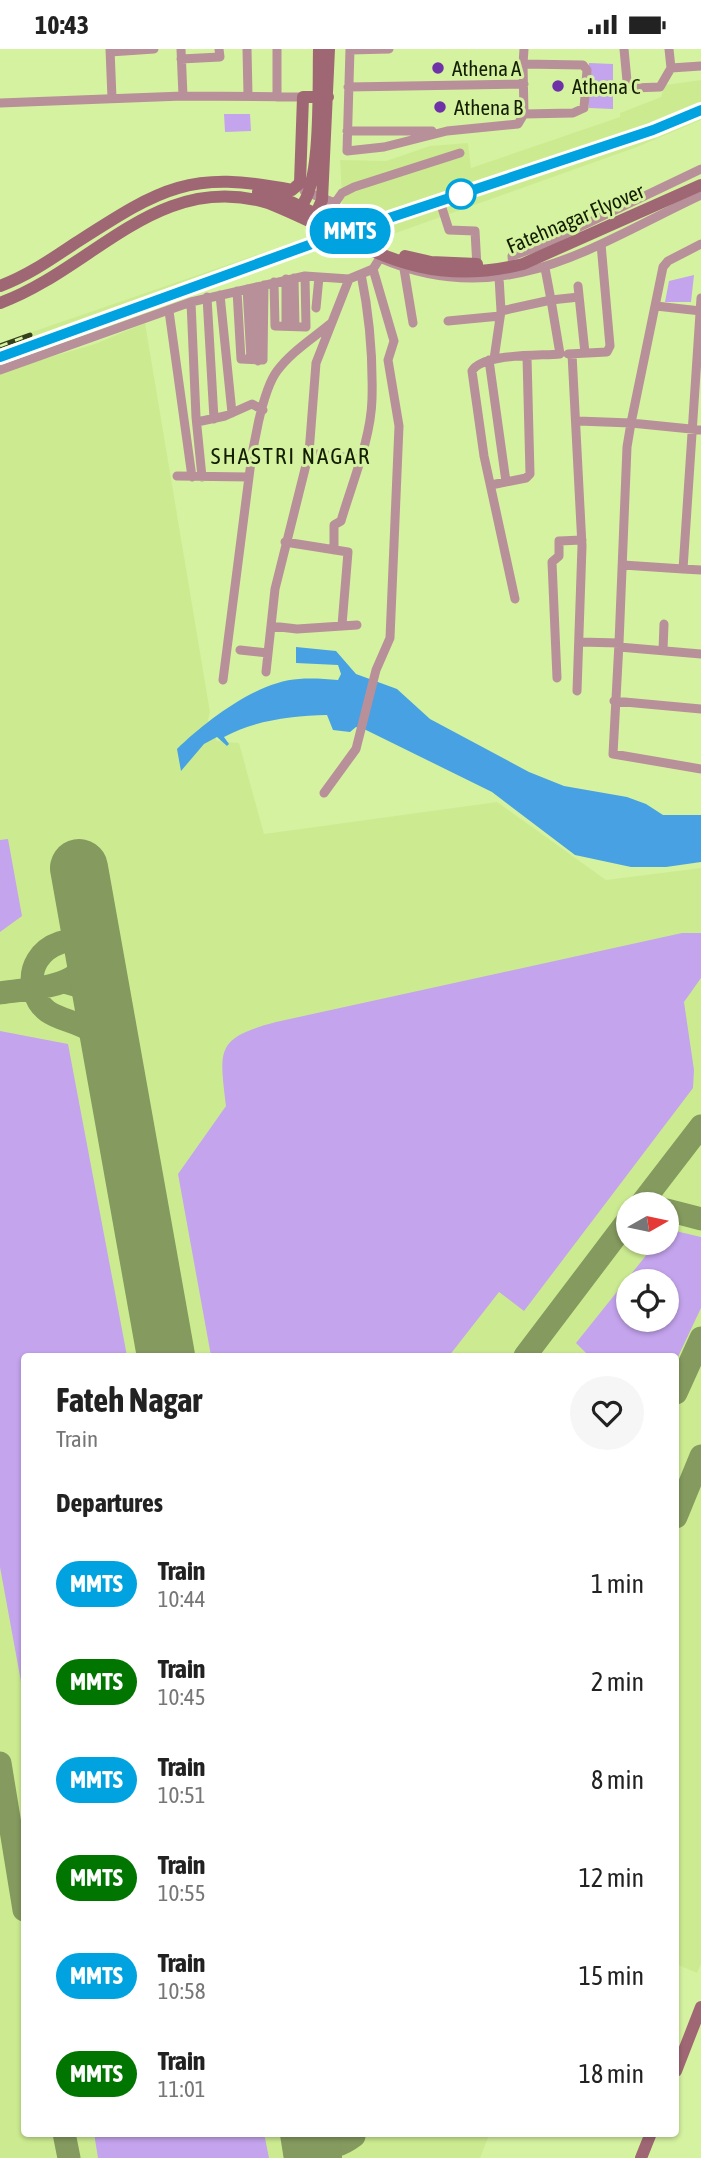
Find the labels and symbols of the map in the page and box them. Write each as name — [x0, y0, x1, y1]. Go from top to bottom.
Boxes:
place label: Athena A — [452, 56, 522, 80]
marker: Athena A — [430, 60, 446, 76]
place label: Athena C — [572, 74, 641, 98]
marker: Athena C — [550, 78, 566, 94]
place label: Athena B — [454, 95, 523, 119]
marker: Athena B — [432, 99, 448, 115]
street label: Fatehnagar Flyover — [503, 178, 648, 258]
unlabelled marker — [446, 179, 476, 209]
line badge: MMTS — [301, 208, 399, 254]
district label: SHASTRI NAGAR — [211, 443, 371, 469]
north arrow — [616, 1192, 679, 1255]

